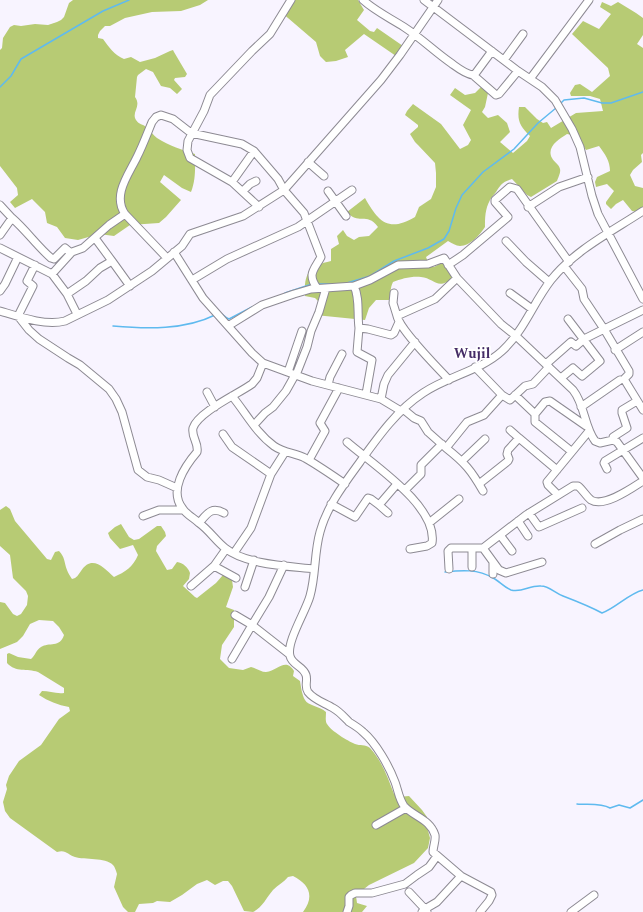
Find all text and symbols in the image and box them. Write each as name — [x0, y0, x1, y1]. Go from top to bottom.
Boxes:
district label: Wujil — [454, 343, 491, 364]

